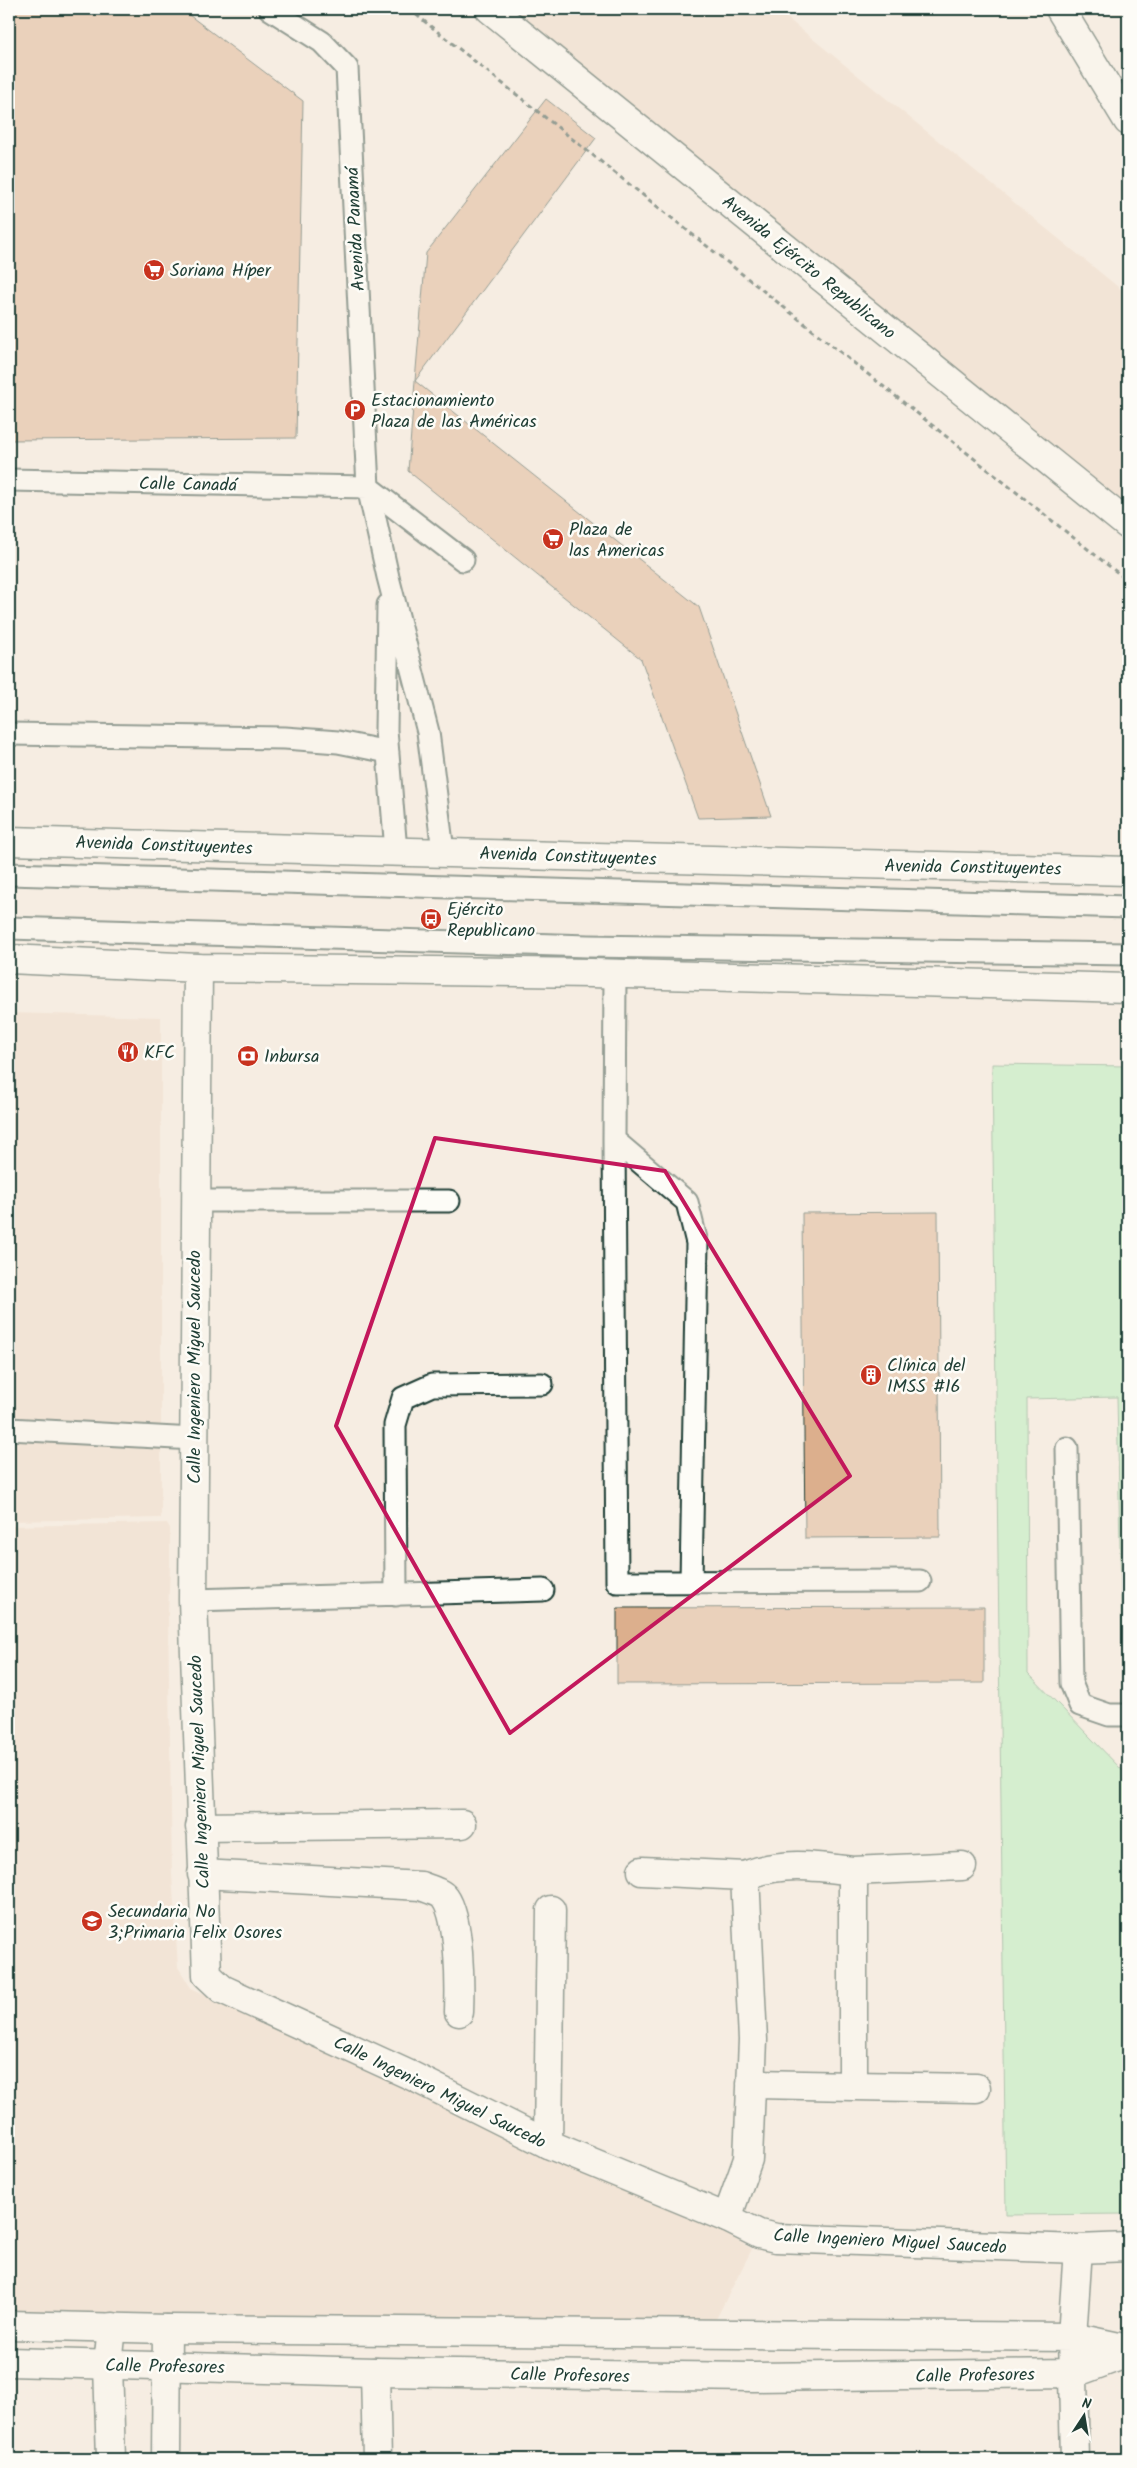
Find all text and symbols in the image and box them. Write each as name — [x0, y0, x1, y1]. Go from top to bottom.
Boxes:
street label: Avenida Panamá — [339, 165, 374, 292]
street label: Avenida Ejército Republicano — [715, 189, 901, 348]
place label: Soriana Híper — [170, 257, 272, 286]
supermarket icon: Soriana Híper — [142, 258, 166, 282]
place label: Estacionamiento Plaza de las Américas — [371, 387, 537, 437]
parking icon: Estacionamiento Plaza de las Américas — [343, 398, 367, 422]
street label: Calle Canadá — [139, 470, 239, 501]
place label: Plaza de las Americas — [569, 516, 665, 566]
supermarket icon: Plaza de las Americas — [541, 527, 565, 551]
street label: Avenida Constituyentes — [75, 829, 253, 864]
street label: Avenida Constituyentes — [479, 840, 657, 875]
street label: Avenida Constituyentes — [884, 852, 1062, 885]
place label: Ejército Republicano — [447, 896, 535, 946]
bus stop icon: Ejército Republicano — [419, 907, 443, 931]
place label: KFC — [144, 1039, 175, 1068]
restaurant icon: KFC — [116, 1040, 140, 1064]
place label: Inbursa — [264, 1043, 319, 1072]
bank icon: Inbursa — [236, 1044, 260, 1068]
street label: Calle Ingeniero Miguel Saucedo — [181, 1250, 210, 1484]
place label: Clínica del IMSS #16 — [887, 1352, 966, 1402]
building icon: Clínica del IMSS #16 — [859, 1363, 883, 1387]
street label: Calle Ingeniero Miguel Saucedo — [182, 1655, 219, 1889]
place label: Secundaria No 3;Primaria Felix Osores — [108, 1898, 282, 1948]
school or university icon: Secundaria No 3;Primaria Felix Osores — [80, 1909, 104, 1933]
street label: Calle Ingeniero Miguel Saucedo — [328, 2029, 551, 2158]
street label: Calle Ingeniero Miguel Saucedo — [772, 2222, 1007, 2263]
street label: Calle Profesores — [105, 2352, 225, 2383]
street label: Calle Profesores — [510, 2361, 630, 2392]
street label: Calle Profesores — [915, 2361, 1035, 2392]
north arrow — [1060, 2390, 1110, 2440]
text: N — [1080, 2393, 1093, 2416]

